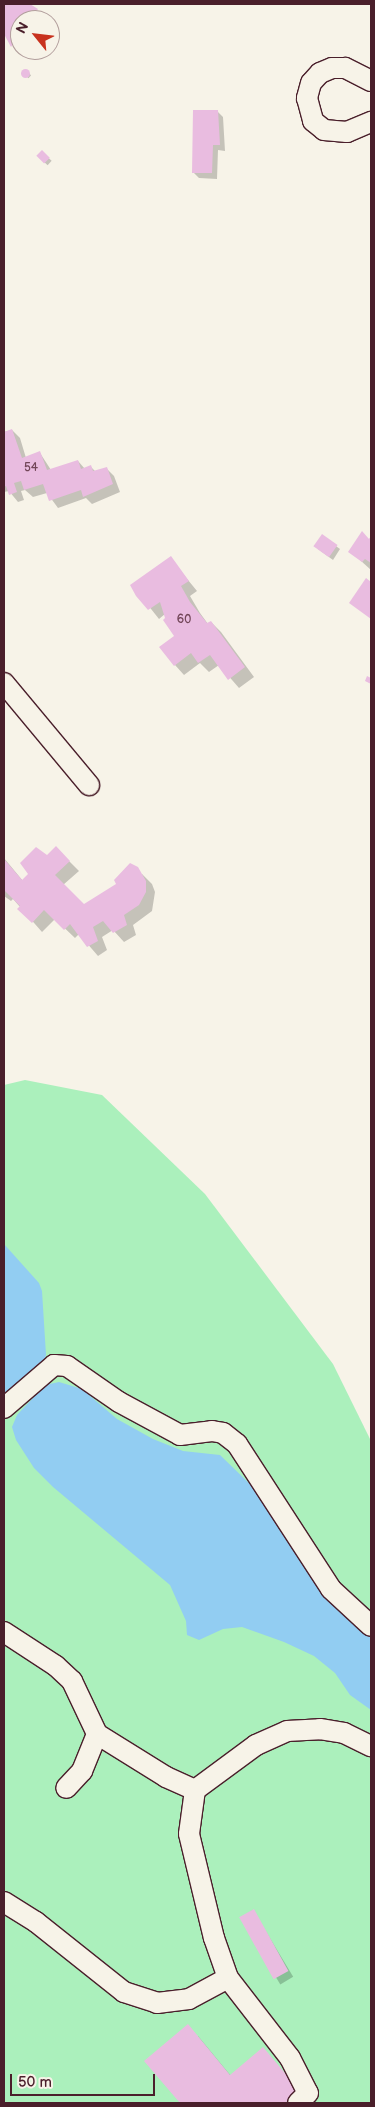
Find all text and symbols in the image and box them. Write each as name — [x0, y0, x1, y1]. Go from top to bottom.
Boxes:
north arrow — [10, 10, 60, 60]
text: N — [12, 19, 32, 37]
house number: 54 — [24, 461, 38, 475]
house number: 60 — [177, 613, 191, 627]
scale bar — [12, 2064, 158, 2096]
text: 50 m — [18, 2073, 52, 2092]

